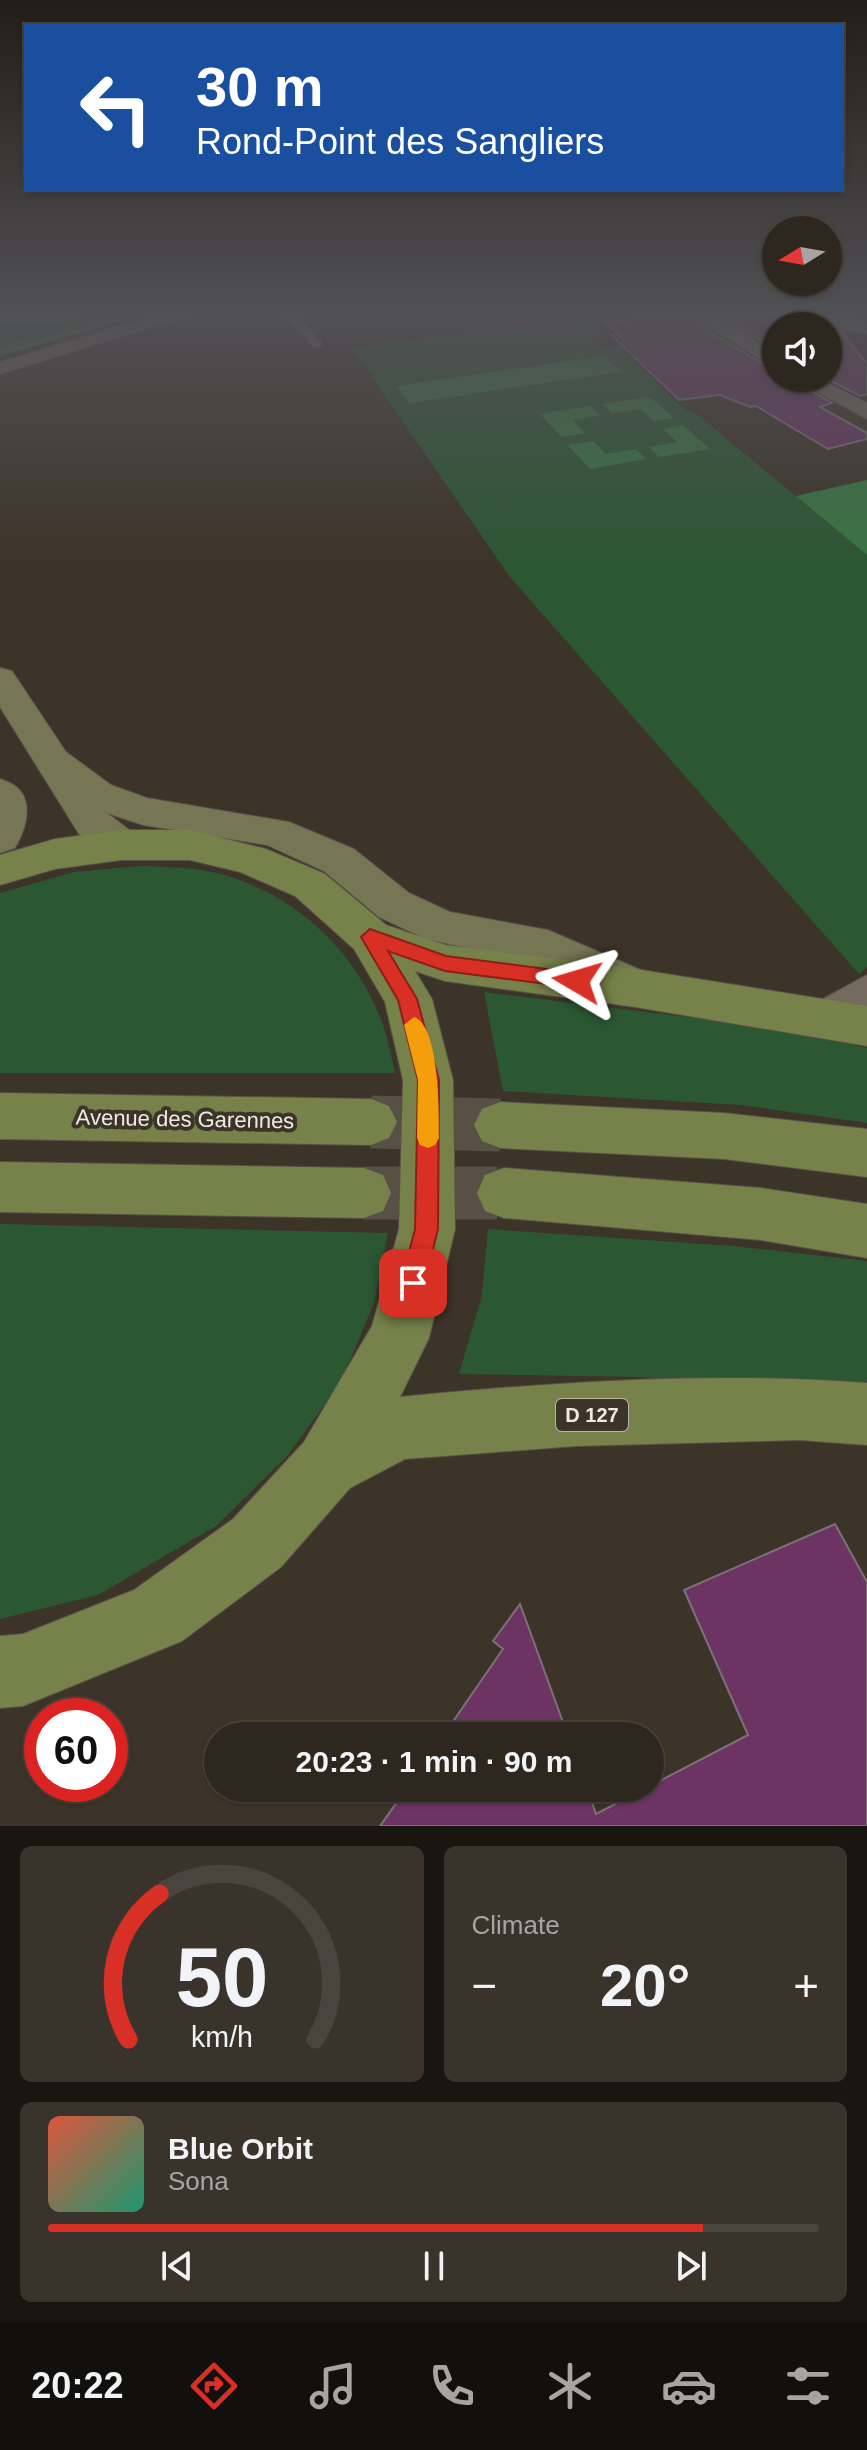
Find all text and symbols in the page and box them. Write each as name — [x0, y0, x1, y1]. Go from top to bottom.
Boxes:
text: 30 m — [196, 55, 324, 118]
icon: left — [64, 56, 168, 160]
text: Rond-Point des Sangliers — [196, 121, 604, 162]
north arrow — [762, 216, 842, 296]
map controls — [762, 216, 842, 392]
button: sound — [762, 312, 842, 392]
position arrow — [535, 939, 619, 1023]
street label: Avenue des Garennes — [76, 1105, 294, 1133]
pin — [379, 1249, 447, 1317]
icon: arrive — [391, 1261, 435, 1305]
road number: D 127 — [556, 1399, 628, 1431]
speed limit sign: 60 — [24, 1698, 128, 1802]
text: 20:23 · 1 min · 90 m — [296, 1745, 572, 1778]
text: Climate — [472, 1910, 560, 1940]
text: 50 — [175, 1931, 268, 2024]
text: 20° — [600, 1952, 691, 2019]
text: − — [472, 1961, 497, 2010]
text: + — [793, 1961, 819, 2010]
text: km/h — [191, 2021, 253, 2053]
text: Blue Orbit — [168, 2132, 313, 2165]
text: Sona — [168, 2166, 229, 2196]
icon: previous — [155, 2244, 199, 2288]
icon: pause — [412, 2244, 456, 2288]
icon: next — [669, 2244, 713, 2288]
icon: directions — [186, 2358, 242, 2414]
icon: music — [305, 2358, 361, 2414]
icon: phone — [424, 2358, 480, 2414]
icon: climate — [542, 2358, 598, 2414]
icon: car — [661, 2358, 717, 2414]
icon: filters — [780, 2358, 836, 2414]
text: 20:22 — [31, 2365, 123, 2406]

